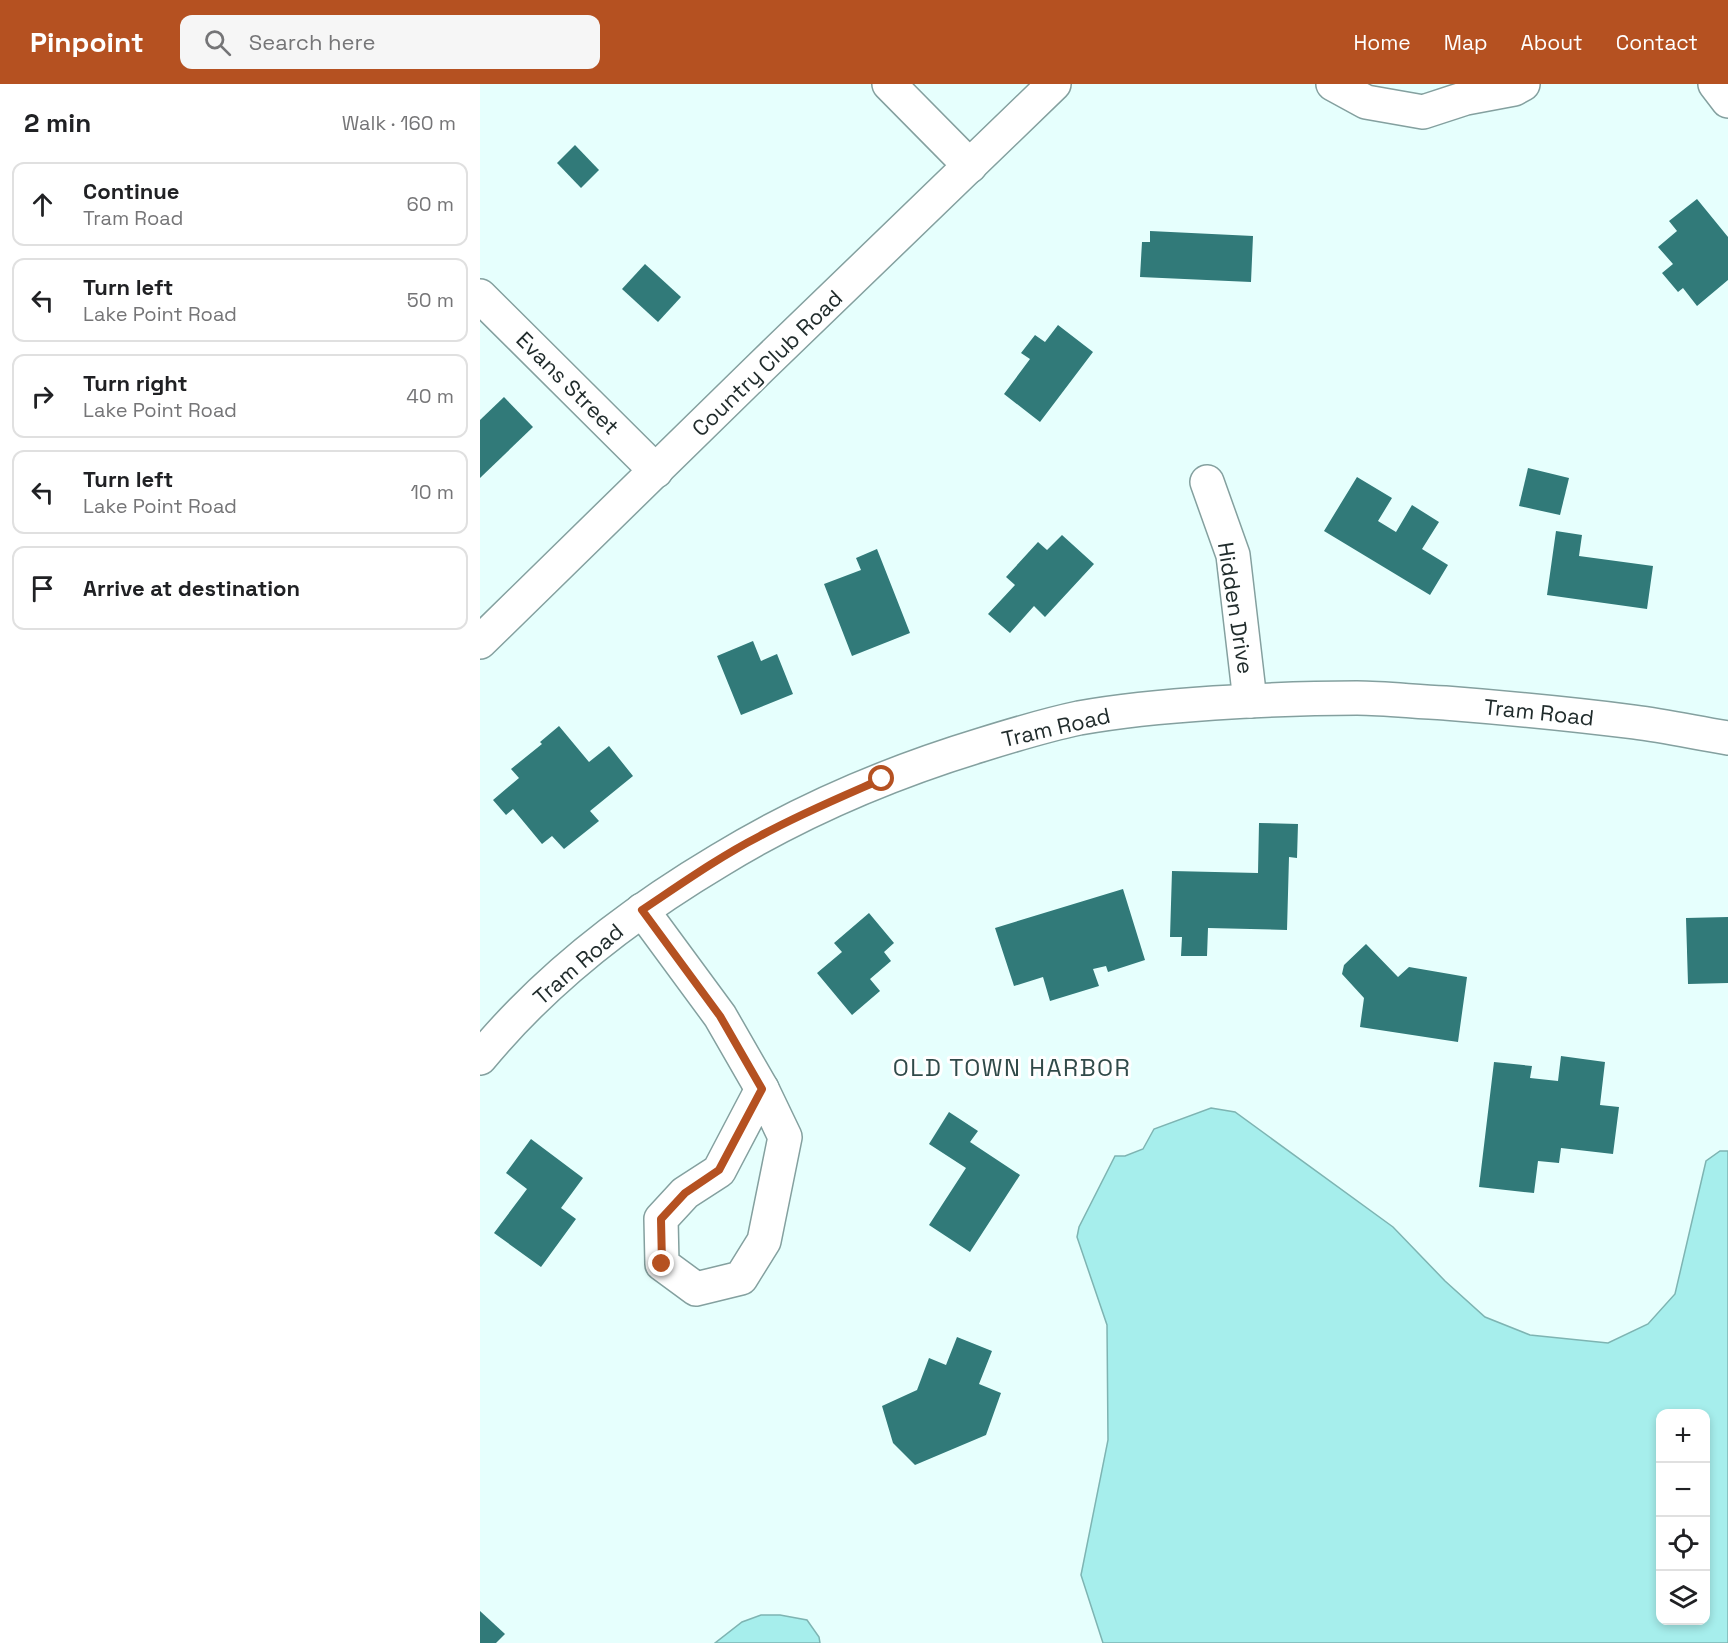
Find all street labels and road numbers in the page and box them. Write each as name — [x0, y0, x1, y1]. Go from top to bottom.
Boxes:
street label: Country Club Road — [686, 284, 848, 442]
street label: Evans Street — [511, 326, 625, 440]
street label: Hidden Drive — [1212, 540, 1260, 676]
street label: Tram Road — [1483, 692, 1595, 732]
street label: Tram Road — [999, 701, 1113, 753]
street label: Tram Road — [527, 917, 629, 1011]

